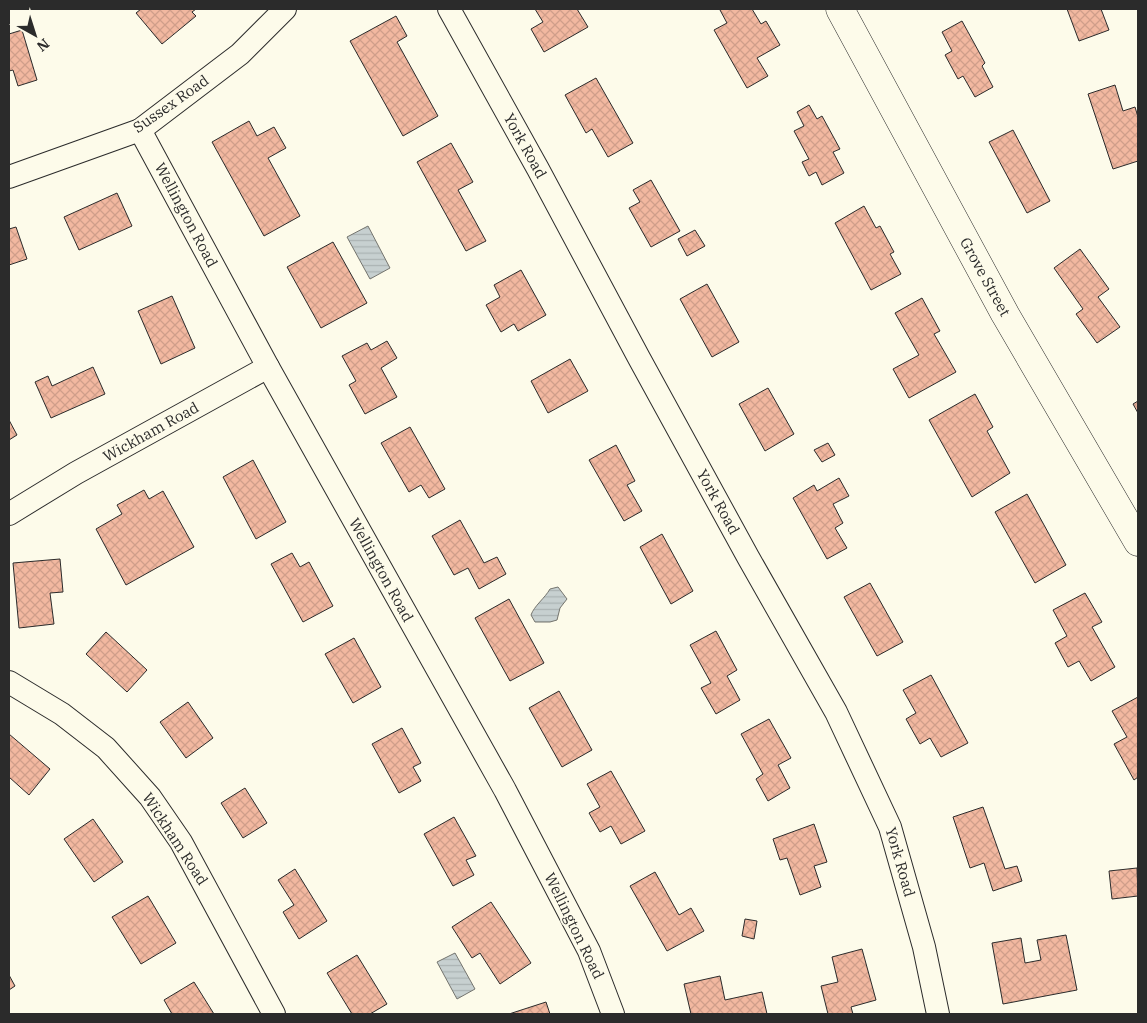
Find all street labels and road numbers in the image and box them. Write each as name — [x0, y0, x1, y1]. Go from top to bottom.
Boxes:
street label: Sussex Road — [129, 71, 212, 137]
street label: York Road — [500, 110, 551, 182]
street label: Wellington Road — [151, 159, 222, 270]
street label: Grove Street — [956, 234, 1015, 320]
street label: Wickham Road — [100, 397, 202, 466]
street label: York Road — [693, 466, 744, 538]
street label: Wellington Road — [345, 514, 418, 625]
street label: Wickham Road — [138, 789, 212, 889]
street label: York Road — [881, 825, 919, 899]
street label: Wellington Road — [540, 870, 608, 982]

